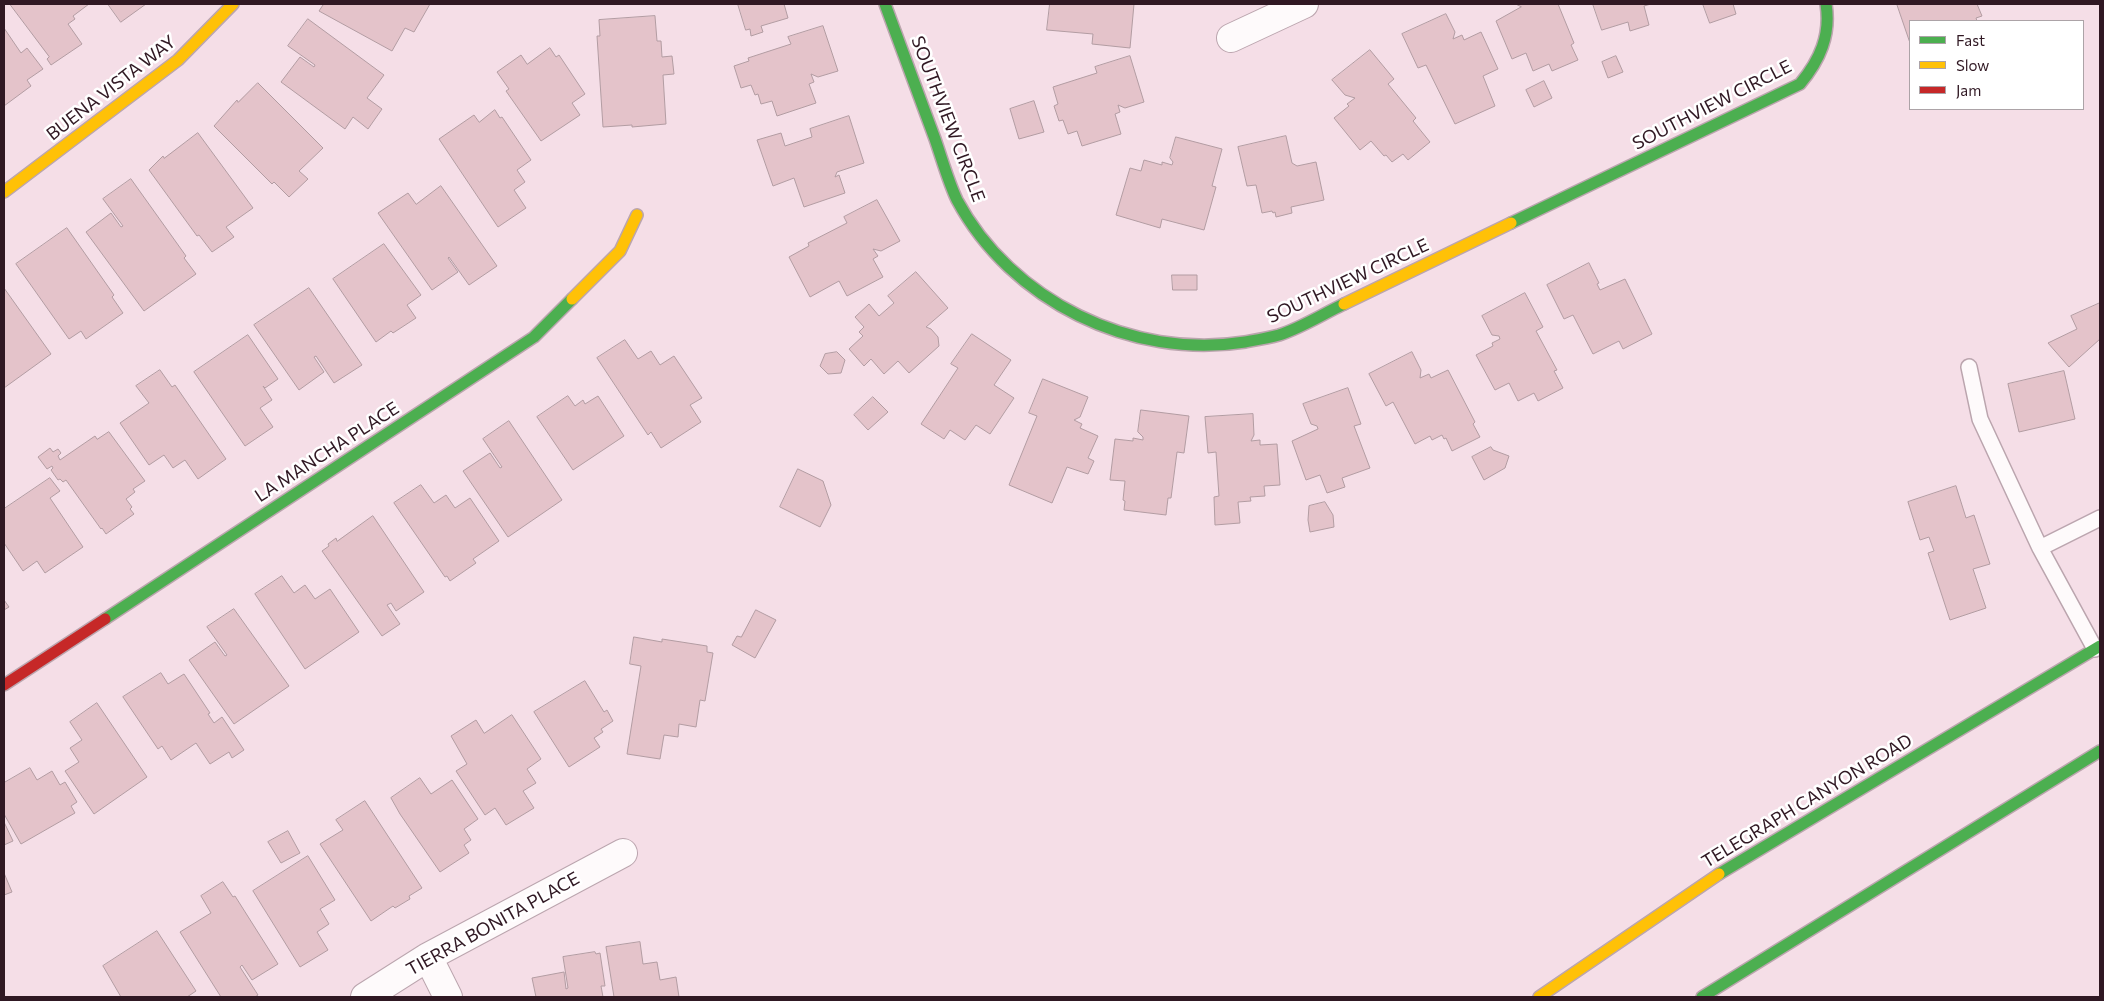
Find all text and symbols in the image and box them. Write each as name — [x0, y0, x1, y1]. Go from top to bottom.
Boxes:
legend — [1909, 20, 2084, 110]
street label: BUENA VISTA WAY — [42, 31, 180, 145]
text: Fast — [1956, 31, 1985, 49]
street label: SOUTHVIEW CIRCLE — [906, 33, 990, 205]
street label: SOUTHVIEW CIRCLE — [1629, 55, 1795, 155]
text: Slow — [1956, 56, 1989, 74]
text: Jam — [1956, 81, 1981, 99]
street label: SOUTHVIEW CIRCLE — [1264, 234, 1432, 328]
street label: LA MANCHA PLACE — [251, 397, 403, 507]
street label: TELEGRAPH CANYON ROAD — [1698, 729, 1916, 873]
street label: TIERRA BONITA PLACE — [403, 867, 583, 981]

